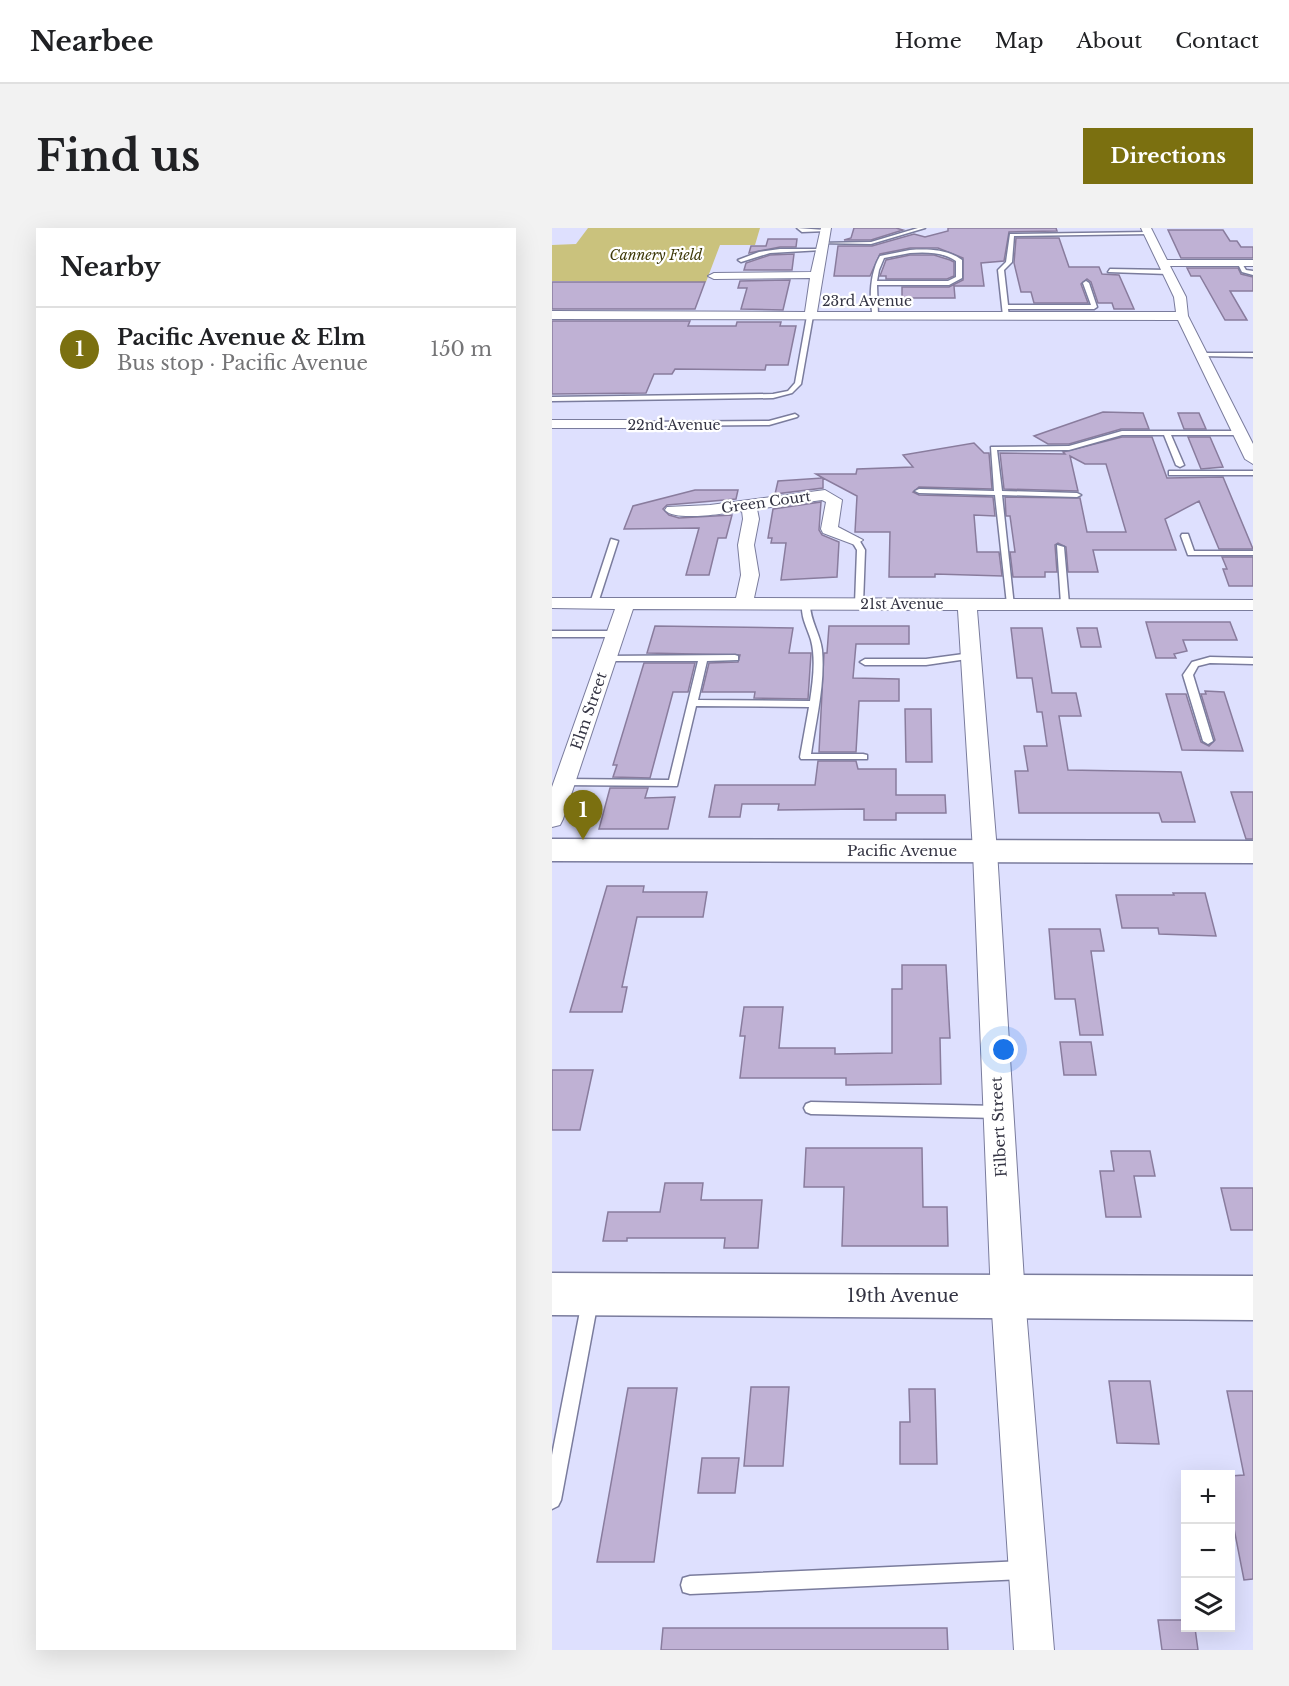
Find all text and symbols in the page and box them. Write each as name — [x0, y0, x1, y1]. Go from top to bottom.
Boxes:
text: Nearbee — [30, 24, 154, 59]
text: Home — [895, 28, 962, 54]
text: Map — [995, 28, 1043, 54]
text: About — [1076, 28, 1142, 54]
text: Contact — [1175, 28, 1259, 54]
button: Directions — [1083, 128, 1253, 184]
text: Find us — [36, 130, 200, 182]
park label: Cannery Field — [610, 246, 703, 264]
text: Nearby — [60, 251, 161, 283]
street label: 23rd Avenue — [822, 292, 912, 310]
text: Pacific Avenue & Elm — [117, 324, 366, 351]
text: 1 — [75, 337, 84, 361]
text: 150 m — [430, 337, 492, 361]
text: Bus stop · Pacific Avenue — [117, 351, 368, 375]
street label: 22nd Avenue — [627, 416, 721, 434]
street label: Green Court — [720, 487, 813, 517]
street label: 21st Avenue — [860, 595, 944, 613]
street label: Elm Street — [566, 669, 611, 752]
pin: 1 — [564, 790, 603, 840]
street label: Pacific Avenue — [847, 841, 957, 860]
your location — [989, 1035, 1018, 1064]
street label: Filbert Street — [986, 1076, 1011, 1178]
street label: 19th Avenue — [847, 1285, 959, 1307]
map controls — [1181, 1470, 1235, 1632]
button: + — [1181, 1470, 1235, 1524]
button: − — [1181, 1524, 1235, 1578]
button: layers — [1181, 1578, 1235, 1632]

